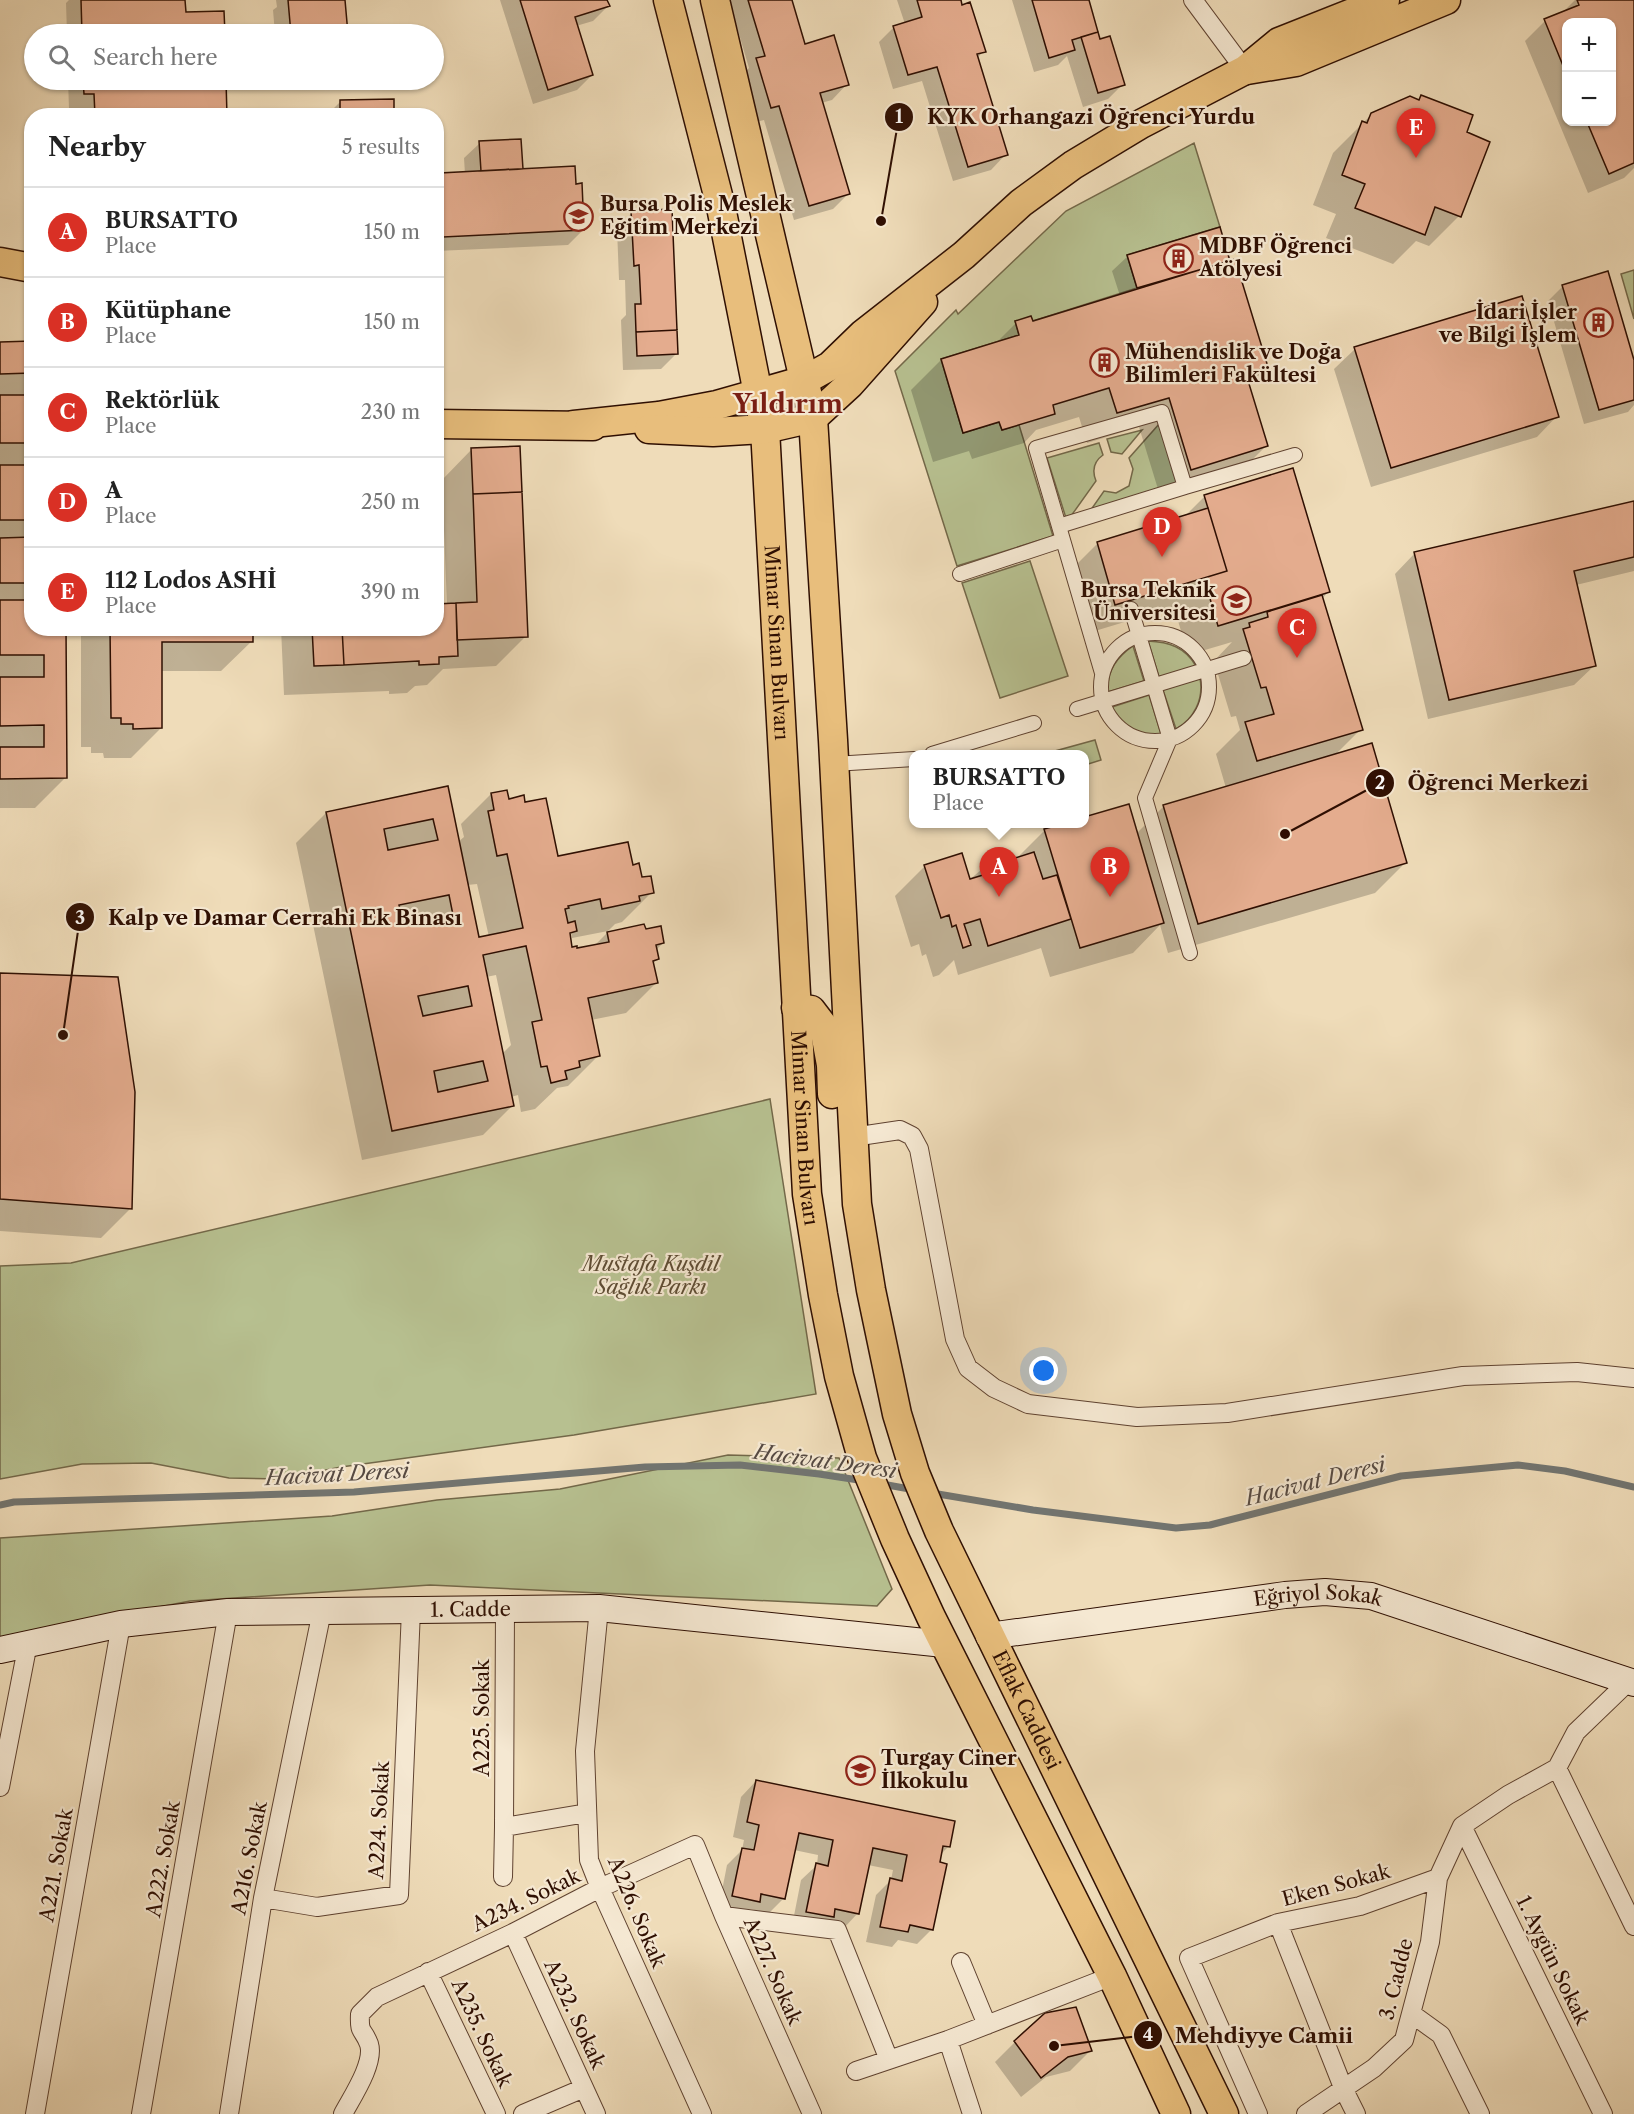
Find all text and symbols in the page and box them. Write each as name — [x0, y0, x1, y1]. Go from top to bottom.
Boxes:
map controls — [1562, 18, 1616, 126]
button: + — [1562, 18, 1616, 72]
search box — [24, 24, 444, 90]
icon: search — [45, 41, 78, 74]
text: Search here — [93, 44, 218, 71]
button: − — [1562, 72, 1616, 126]
callout: KYK Orhangazi Öğrenci Yurdu — [884, 97, 1267, 136]
text: KYK Orhangazi Öğrenci Yurdu — [927, 104, 1255, 129]
text: 1 — [895, 106, 903, 128]
pin: E — [1396, 108, 1436, 158]
text: Nearby — [48, 131, 146, 163]
text: 5 results — [342, 135, 420, 159]
place label: Bursa Polis Meslek Eğitim Merkezi — [600, 192, 793, 239]
school or university icon: Bursa Polis Meslek Eğitim Merkezi — [563, 200, 595, 232]
text: BURSATTO — [105, 207, 238, 234]
text: A — [60, 220, 75, 244]
text: 150 m — [364, 220, 420, 244]
place label: MDBF Öğrenci Atölyesi — [1198, 233, 1352, 281]
text: Place — [105, 234, 156, 258]
building icon: MDBF Öğrenci Atölyesi — [1162, 242, 1194, 274]
text: Kütüphane — [105, 297, 231, 324]
place label: İdari İşler ve Bilgi İşlem — [1438, 299, 1577, 347]
building icon: İdari İşler ve Bilgi İşlem — [1582, 307, 1614, 339]
text: B — [60, 310, 75, 334]
text: 150 m — [364, 310, 420, 334]
text: Place — [105, 324, 156, 348]
place label: Mühendislik ve Doğa Bilimleri Fakültesi — [1125, 340, 1342, 387]
building icon: Mühendislik ve Doğa Bilimleri Fakültesi — [1088, 347, 1120, 379]
text: Rektörlük — [105, 387, 220, 414]
district label: Yıldırım — [732, 388, 843, 420]
text: C — [59, 400, 76, 424]
text: 230 m — [361, 400, 420, 424]
text: Place — [105, 414, 156, 438]
text: A — [105, 477, 122, 504]
text: D — [59, 490, 76, 514]
text: 250 m — [361, 490, 420, 514]
text: Place — [105, 504, 156, 528]
pin: D — [1142, 508, 1182, 557]
street label: Mimar Sinan Bulvarı — [759, 545, 794, 741]
text: 112 Lodos ASHİ — [105, 567, 276, 594]
place label: Bursa Teknik Üniversitesi — [1080, 578, 1217, 625]
text: E — [60, 580, 75, 604]
text: 390 m — [361, 580, 420, 604]
school or university icon: Bursa Teknik Üniversitesi — [1221, 585, 1253, 617]
text: Place — [105, 594, 156, 618]
pin: C — [1278, 608, 1316, 658]
popup — [909, 750, 1089, 828]
callout: Öğrenci Merkezi — [1365, 763, 1601, 802]
text: BURSATTO — [932, 764, 1066, 791]
text: Öğrenci Merkezi — [1407, 770, 1589, 795]
text: 2 — [1375, 772, 1385, 794]
text: Place — [932, 791, 984, 815]
pin: A — [980, 848, 1018, 897]
pin: B — [1090, 848, 1130, 897]
callout: Kalp ve Damar Cerrahi Ek Binası — [65, 898, 474, 937]
text: Kalp ve Damar Cerrahi Ek Binası — [108, 905, 462, 930]
text: 3 — [75, 907, 85, 929]
street label: Mimar Sinan Bulvarı — [786, 1030, 824, 1227]
park label: Mustafa Kuşdil Sağlık Parkı — [580, 1252, 722, 1299]
your location — [1029, 1356, 1058, 1385]
water label: Hacivat Deresi — [750, 1438, 900, 1484]
water label: Hacivat Deresi — [1240, 1451, 1389, 1511]
water label: Hacivat Deresi — [262, 1458, 411, 1490]
street label: Eğriyol Sokak — [1252, 1580, 1387, 1612]
street label: 1. Cadde — [430, 1597, 511, 1622]
street label: Eflak Caddesi — [987, 1646, 1066, 1773]
street label: A225. Sokak — [470, 1658, 494, 1778]
place label: Turgay Ciner İlkokulu — [881, 1746, 1017, 1793]
school or university icon: Turgay Ciner İlkokulu — [844, 1754, 876, 1786]
street label: A224. Sokak — [364, 1759, 394, 1880]
street label: A222. Sokak — [141, 1797, 185, 1920]
street label: A216. Sokak — [226, 1798, 272, 1918]
street label: A221. Sokak — [34, 1805, 78, 1925]
street label: A226. Sokak — [602, 1852, 672, 1972]
street label: Eken Sokak — [1279, 1859, 1394, 1911]
street label: A234. Sokak — [467, 1863, 585, 1937]
street label: 1. Aygün Sokak — [1511, 1892, 1595, 2030]
street label: A227. Sokak — [738, 1913, 808, 2030]
street label: 3. Cadde — [1374, 1936, 1418, 2022]
street label: A232. Sokak — [539, 1955, 611, 2074]
street label: A235. Sokak — [446, 1974, 518, 2092]
callout: Mehdiyye Camii — [1133, 2016, 1365, 2055]
text: Mehdiyye Camii — [1175, 2023, 1354, 2048]
text: 4 — [1143, 2024, 1153, 2046]

